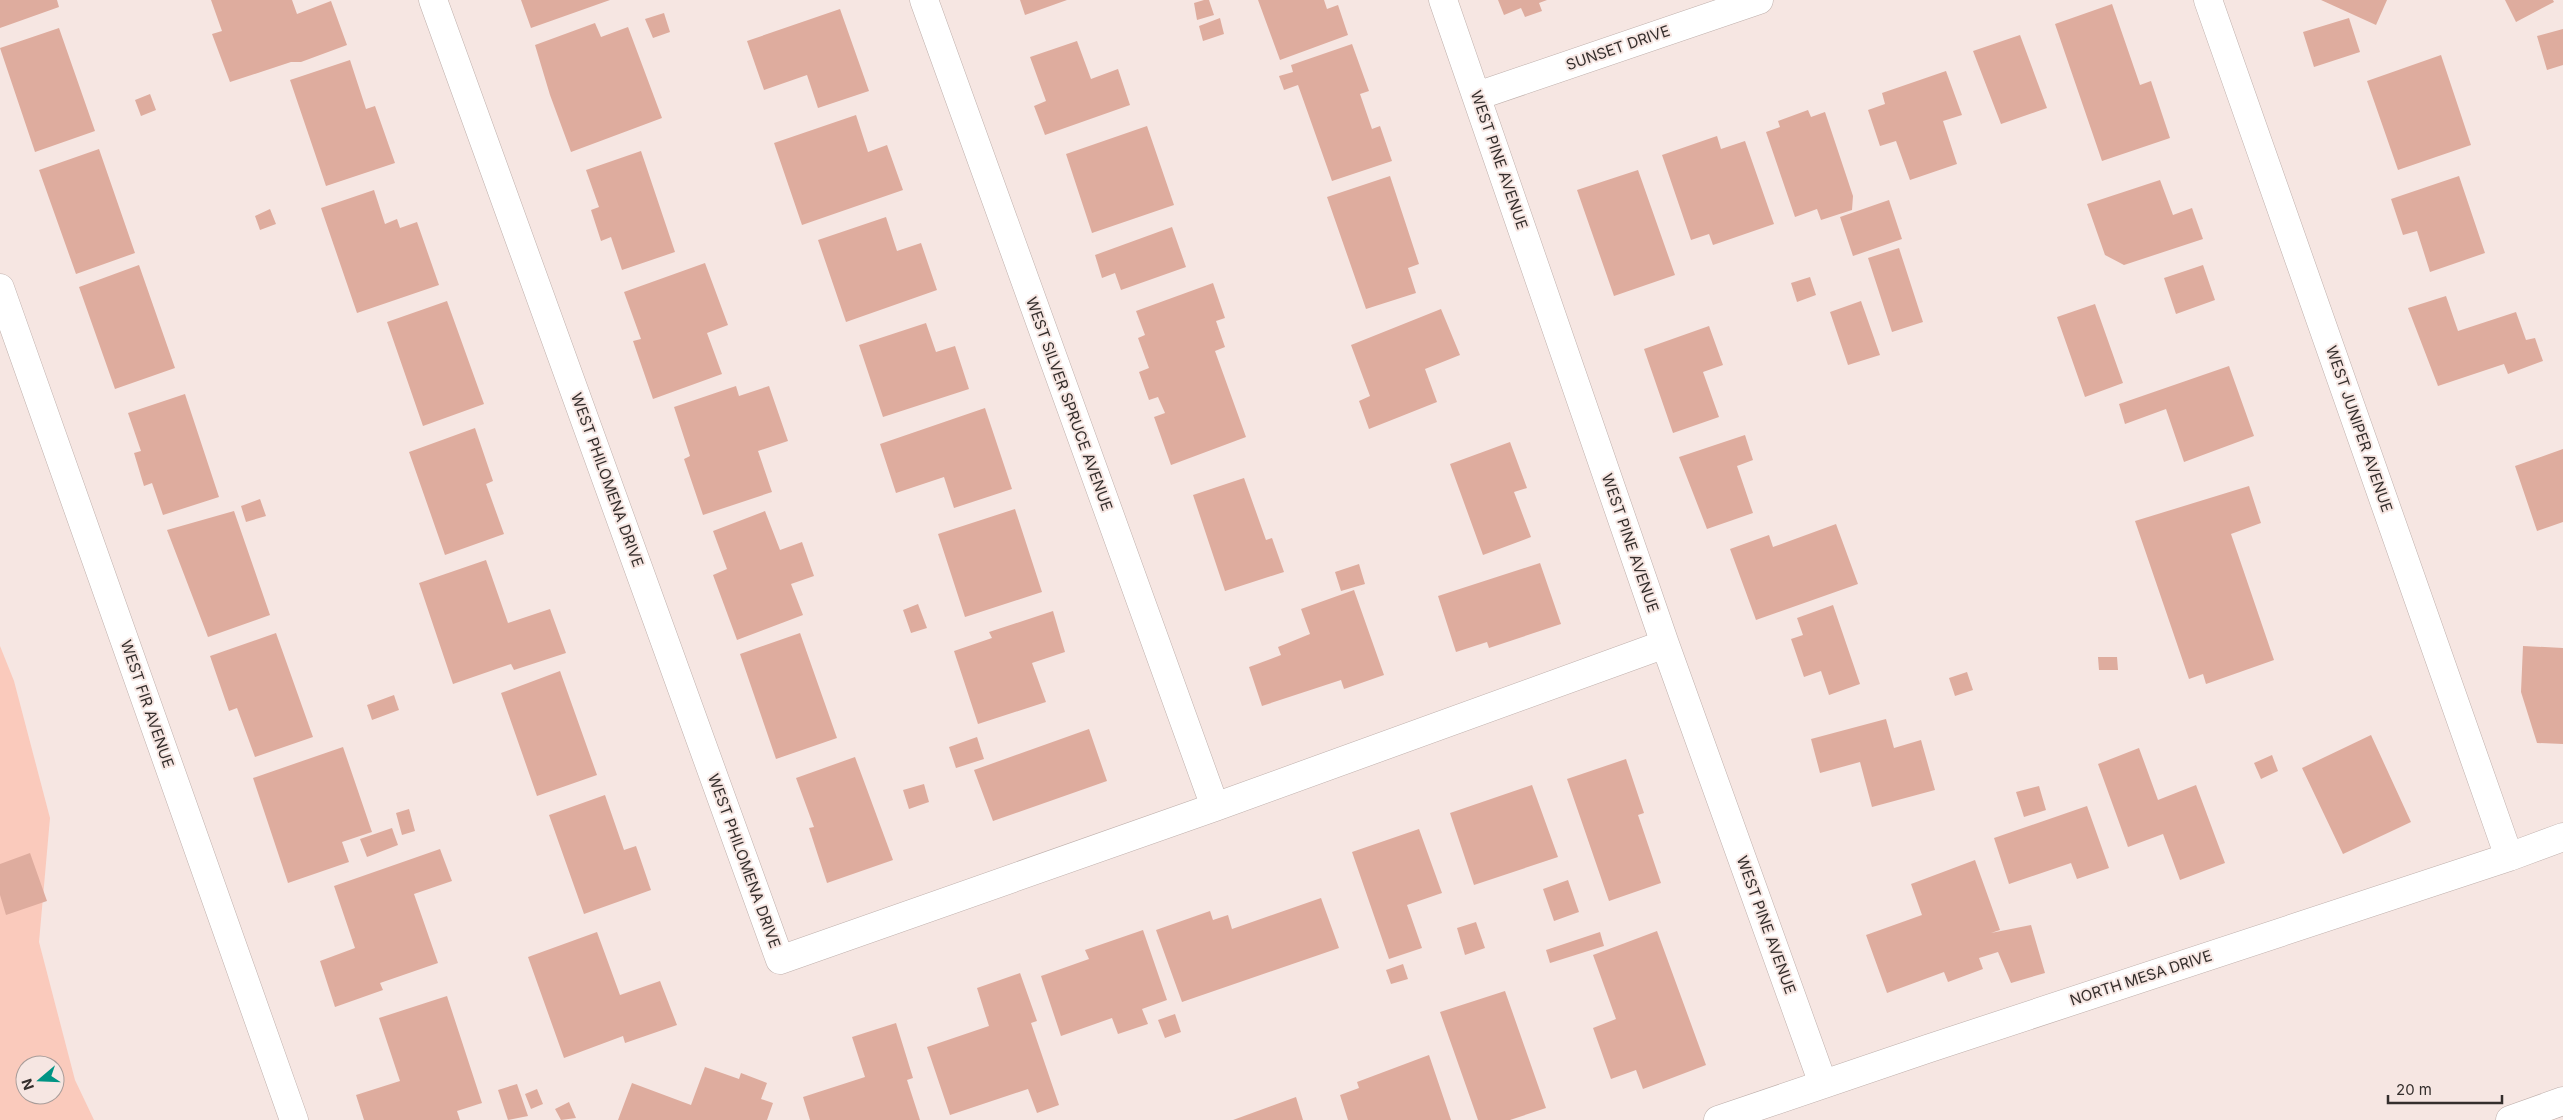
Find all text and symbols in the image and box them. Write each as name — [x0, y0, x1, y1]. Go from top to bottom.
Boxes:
street label: SUNSET DRIVE — [1563, 21, 1672, 74]
street label: WEST PINE AVENUE — [1467, 88, 1532, 232]
street label: WEST SILVER SPRUCE AVENUE — [1022, 294, 1117, 513]
street label: WEST JUNIPER AVENUE — [2322, 343, 2397, 515]
street label: WEST PHILOMENA DRIVE — [567, 390, 648, 569]
street label: WEST PINE AVENUE — [1598, 471, 1663, 615]
street label: WEST FIR AVENUE — [117, 637, 178, 770]
street label: WEST PHILOMENA DRIVE — [704, 771, 785, 950]
street label: WEST PINE AVENUE — [1733, 853, 1800, 997]
street label: NORTH MESA DRIVE — [2067, 946, 2214, 1009]
north arrow — [15, 1055, 65, 1105]
scale bar — [2388, 1072, 2502, 1104]
text: N — [17, 1077, 37, 1092]
text: 20 m — [2396, 1080, 2432, 1099]

